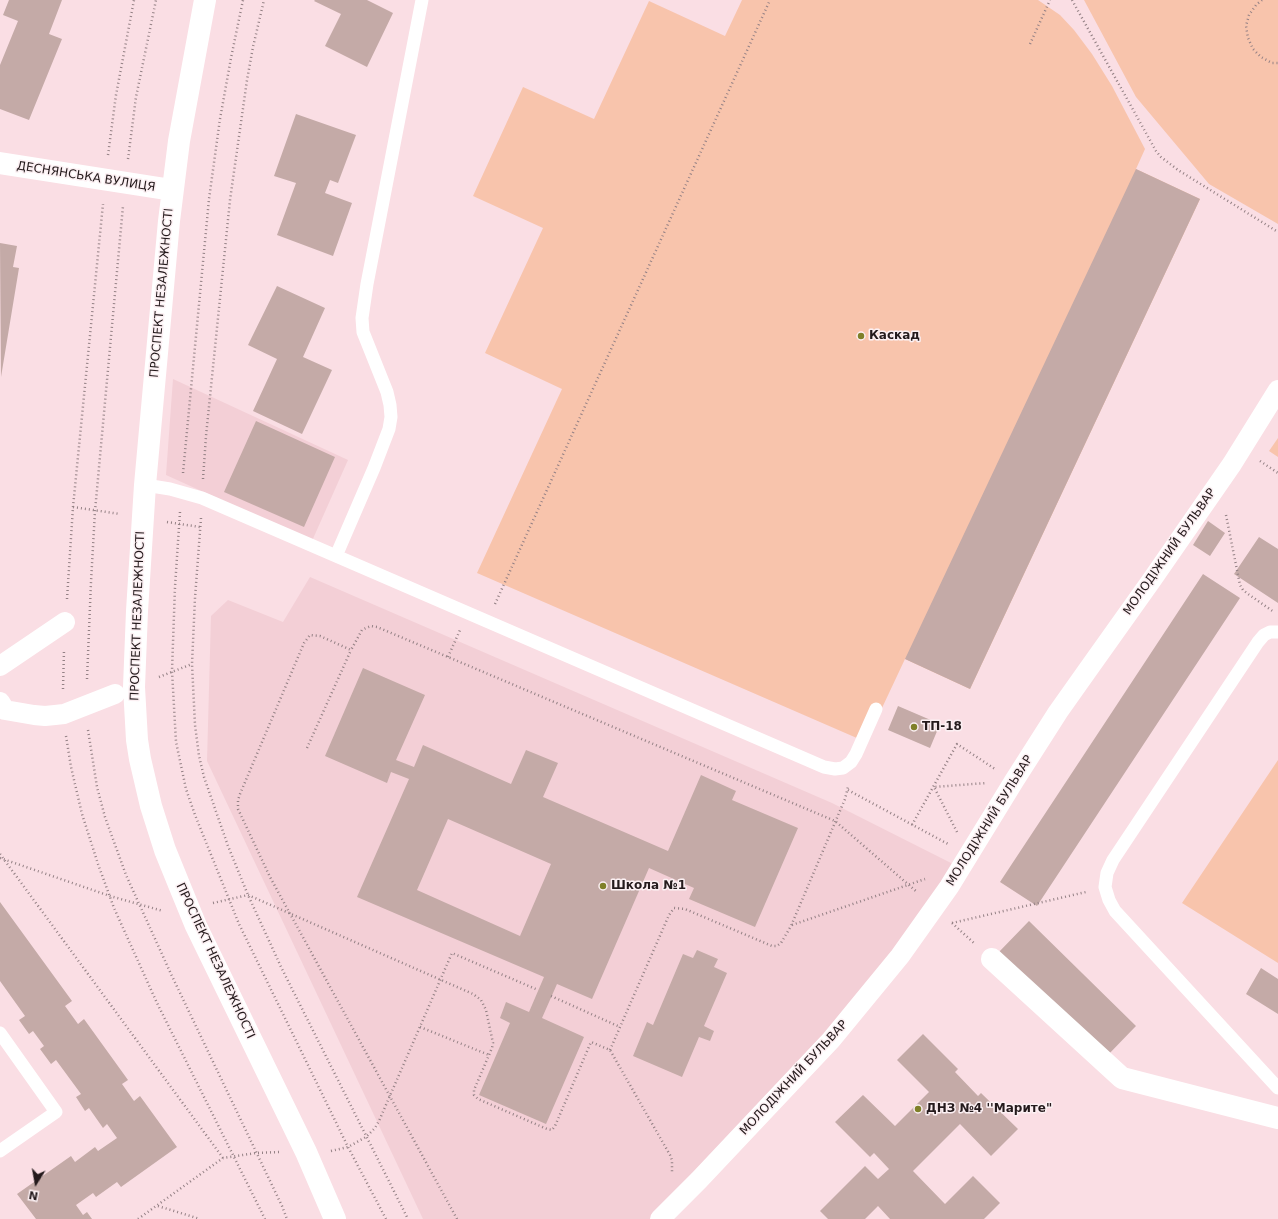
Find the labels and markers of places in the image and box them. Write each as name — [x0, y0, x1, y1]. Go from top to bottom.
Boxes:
place label: Каскад — [869, 329, 920, 343]
marker: Каскад — [856, 331, 866, 341]
place label: ТП-18 — [922, 720, 962, 734]
marker: ТП-18 — [909, 722, 919, 732]
place label: Школа №1 — [611, 879, 686, 893]
marker: Школа №1 — [598, 881, 608, 891]
place label: ДНЗ №4 ''Марите" — [926, 1102, 1052, 1116]
marker: ДНЗ №4 ''Марите" — [913, 1104, 923, 1114]

